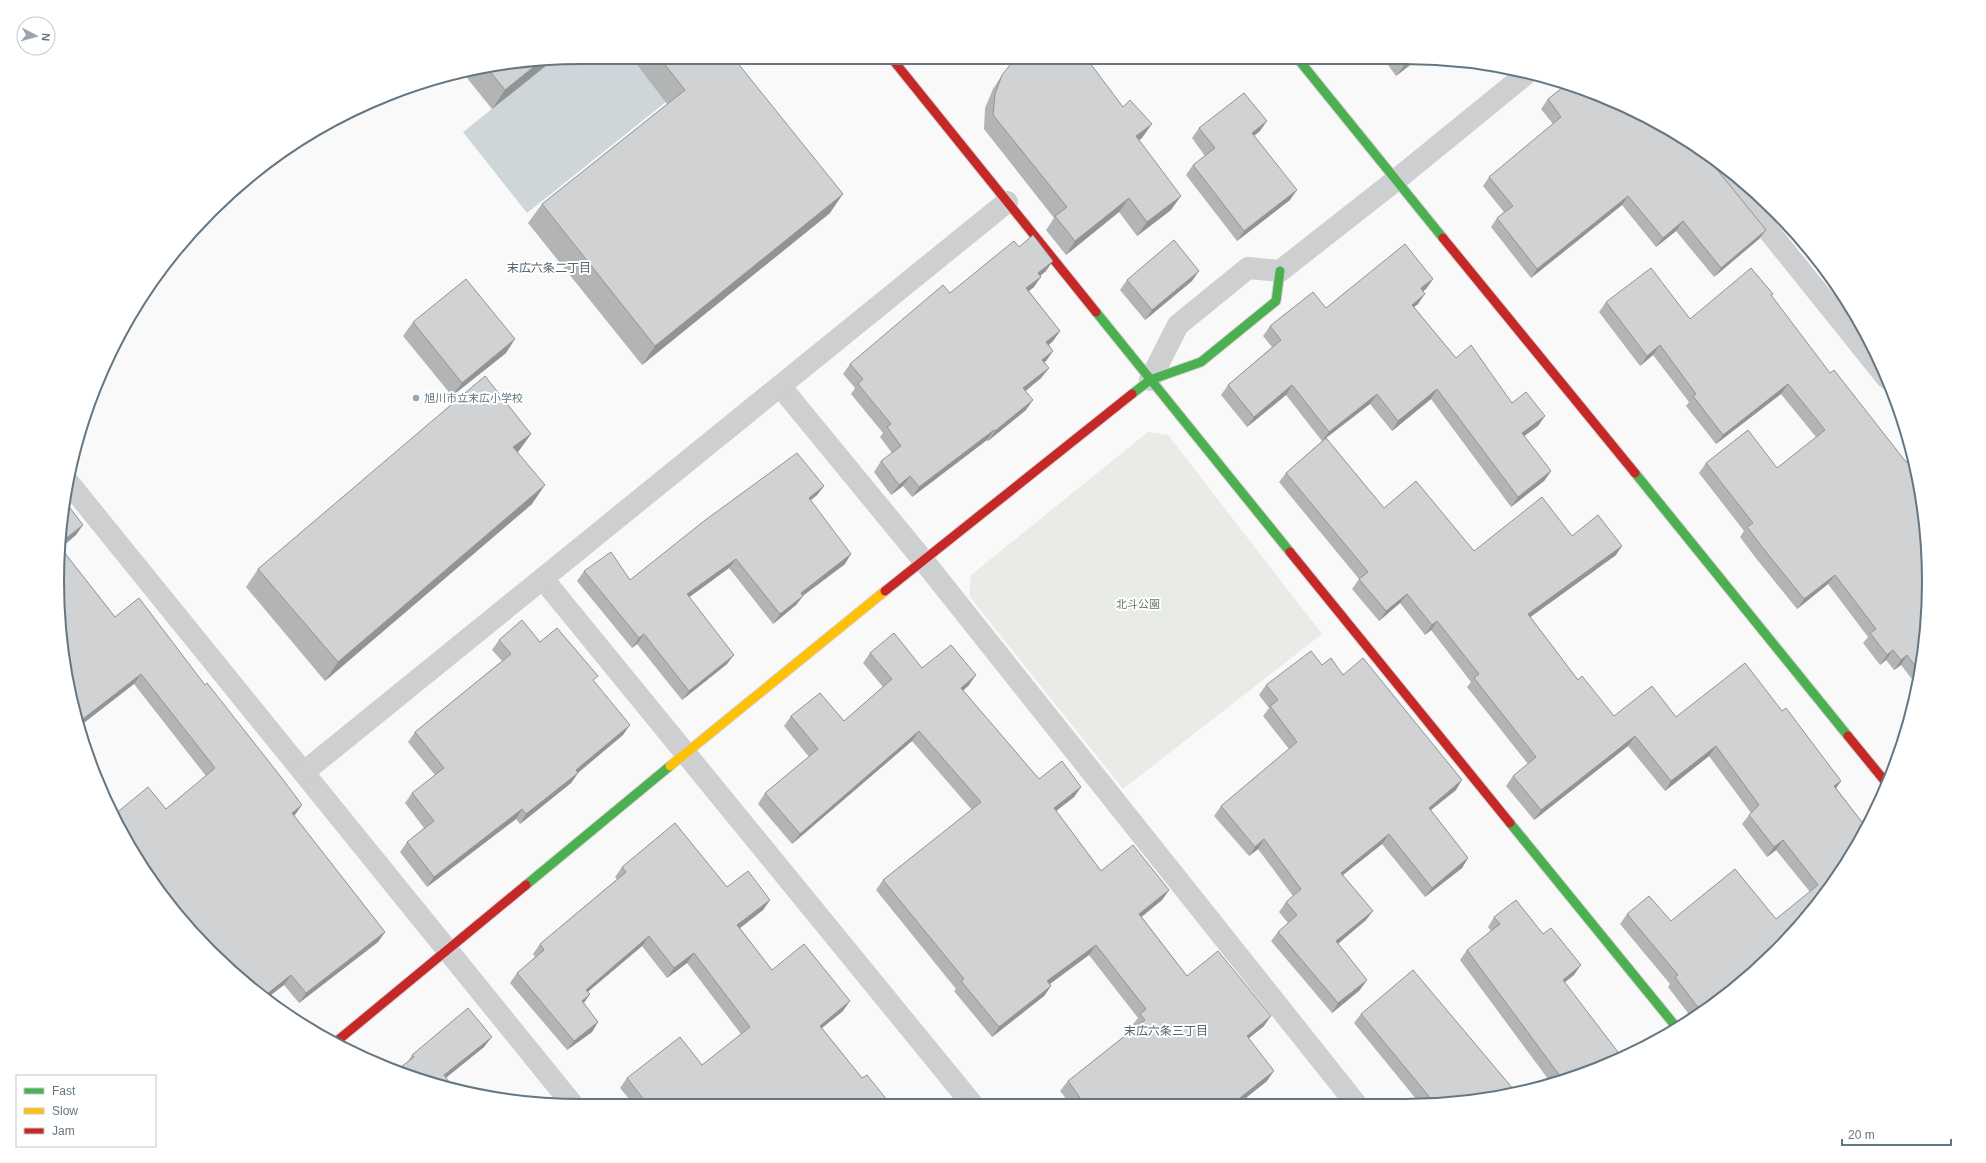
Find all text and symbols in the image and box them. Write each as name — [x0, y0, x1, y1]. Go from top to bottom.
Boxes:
north arrow — [16, 16, 56, 56]
text: N — [40, 32, 52, 42]
district label: 末広六条二丁目 — [507, 261, 591, 275]
place label: 旭川市立末広小学校 — [424, 392, 523, 404]
marker: 旭川市立末広小学校 — [411, 393, 421, 403]
park label: 北斗公園 — [1116, 598, 1160, 610]
district label: 末広六条三丁目 — [1124, 1024, 1208, 1038]
legend — [16, 1075, 156, 1147]
text: Fast — [52, 1084, 76, 1098]
text: Slow — [52, 1104, 78, 1118]
scale bar — [1842, 1121, 1951, 1147]
text: Jam — [52, 1124, 75, 1138]
text: 20 m — [1848, 1128, 1875, 1142]

